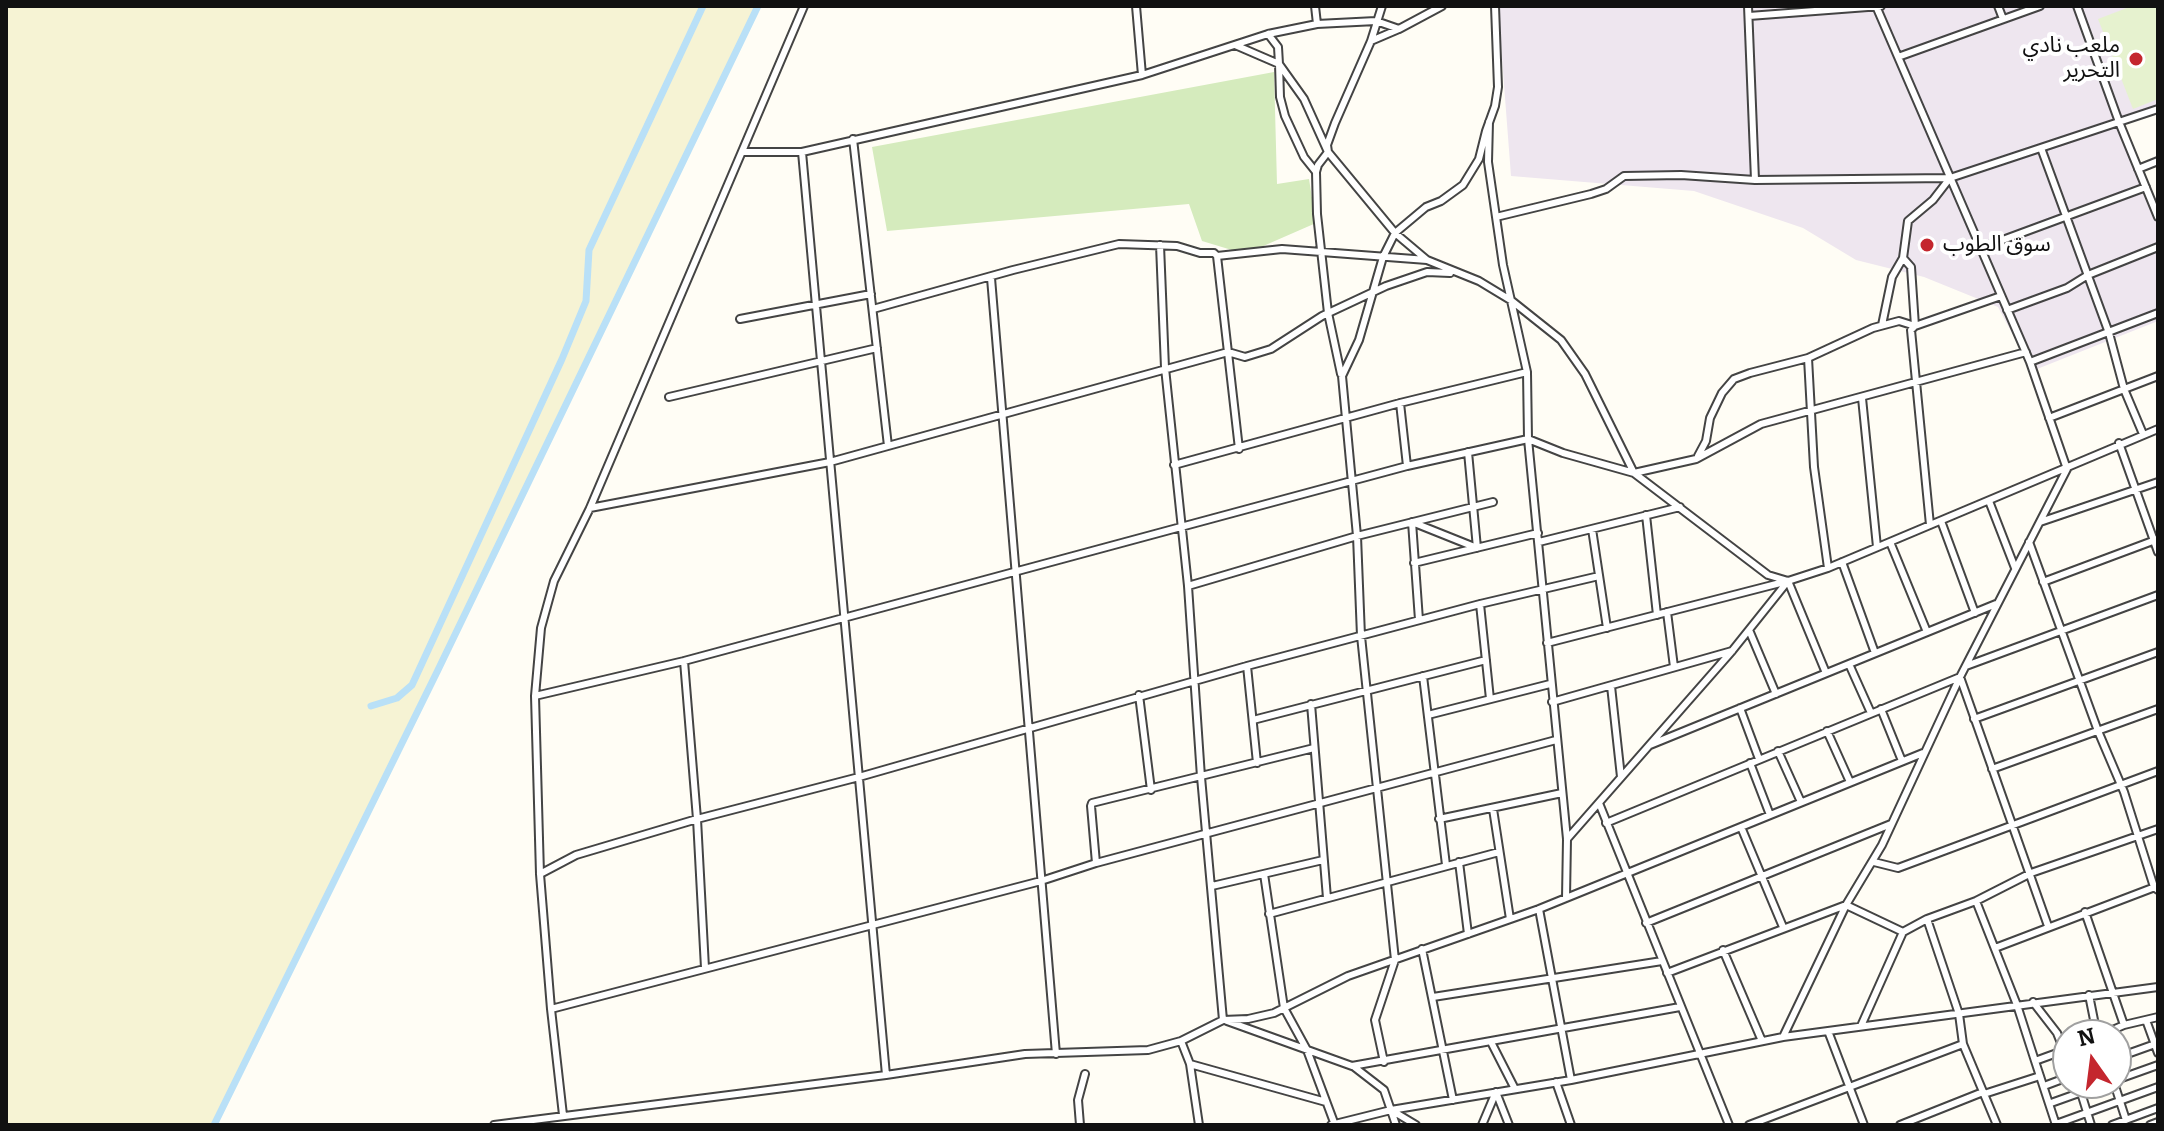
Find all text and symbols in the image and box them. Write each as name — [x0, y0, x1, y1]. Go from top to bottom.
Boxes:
place label: ملعب نادي التحرير — [2022, 33, 2120, 84]
marker: ملعب نادي التحرير — [2127, 50, 2145, 68]
place label: سوق الطوب — [1943, 232, 2051, 258]
marker: سوق الطوب — [1918, 236, 1936, 254]
north arrow — [2052, 1019, 2132, 1099]
text: N — [2075, 1022, 2098, 1052]

